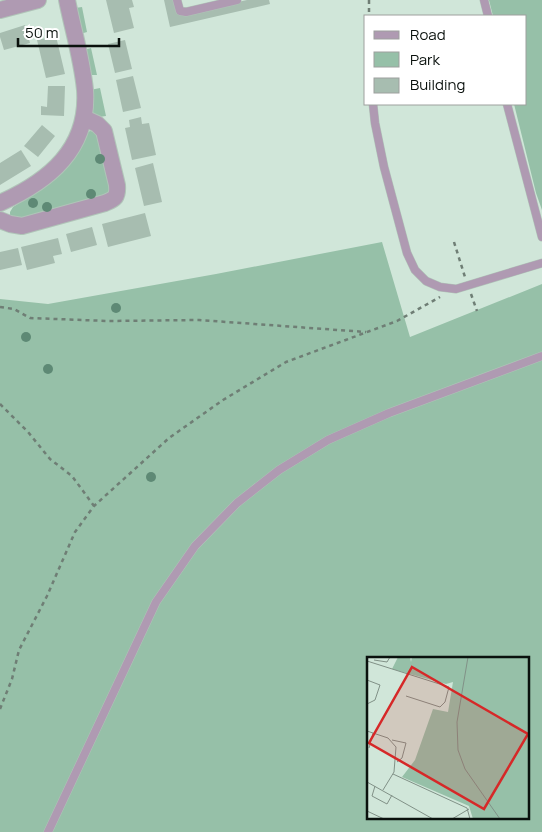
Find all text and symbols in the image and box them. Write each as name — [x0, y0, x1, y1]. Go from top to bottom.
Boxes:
scale bar — [18, 15, 119, 47]
legend — [364, 15, 527, 105]
text: 50 m — [25, 22, 59, 43]
text: Road — [410, 24, 446, 45]
text: Park — [410, 49, 440, 70]
text: Building — [410, 74, 465, 95]
inset map — [367, 657, 530, 820]

